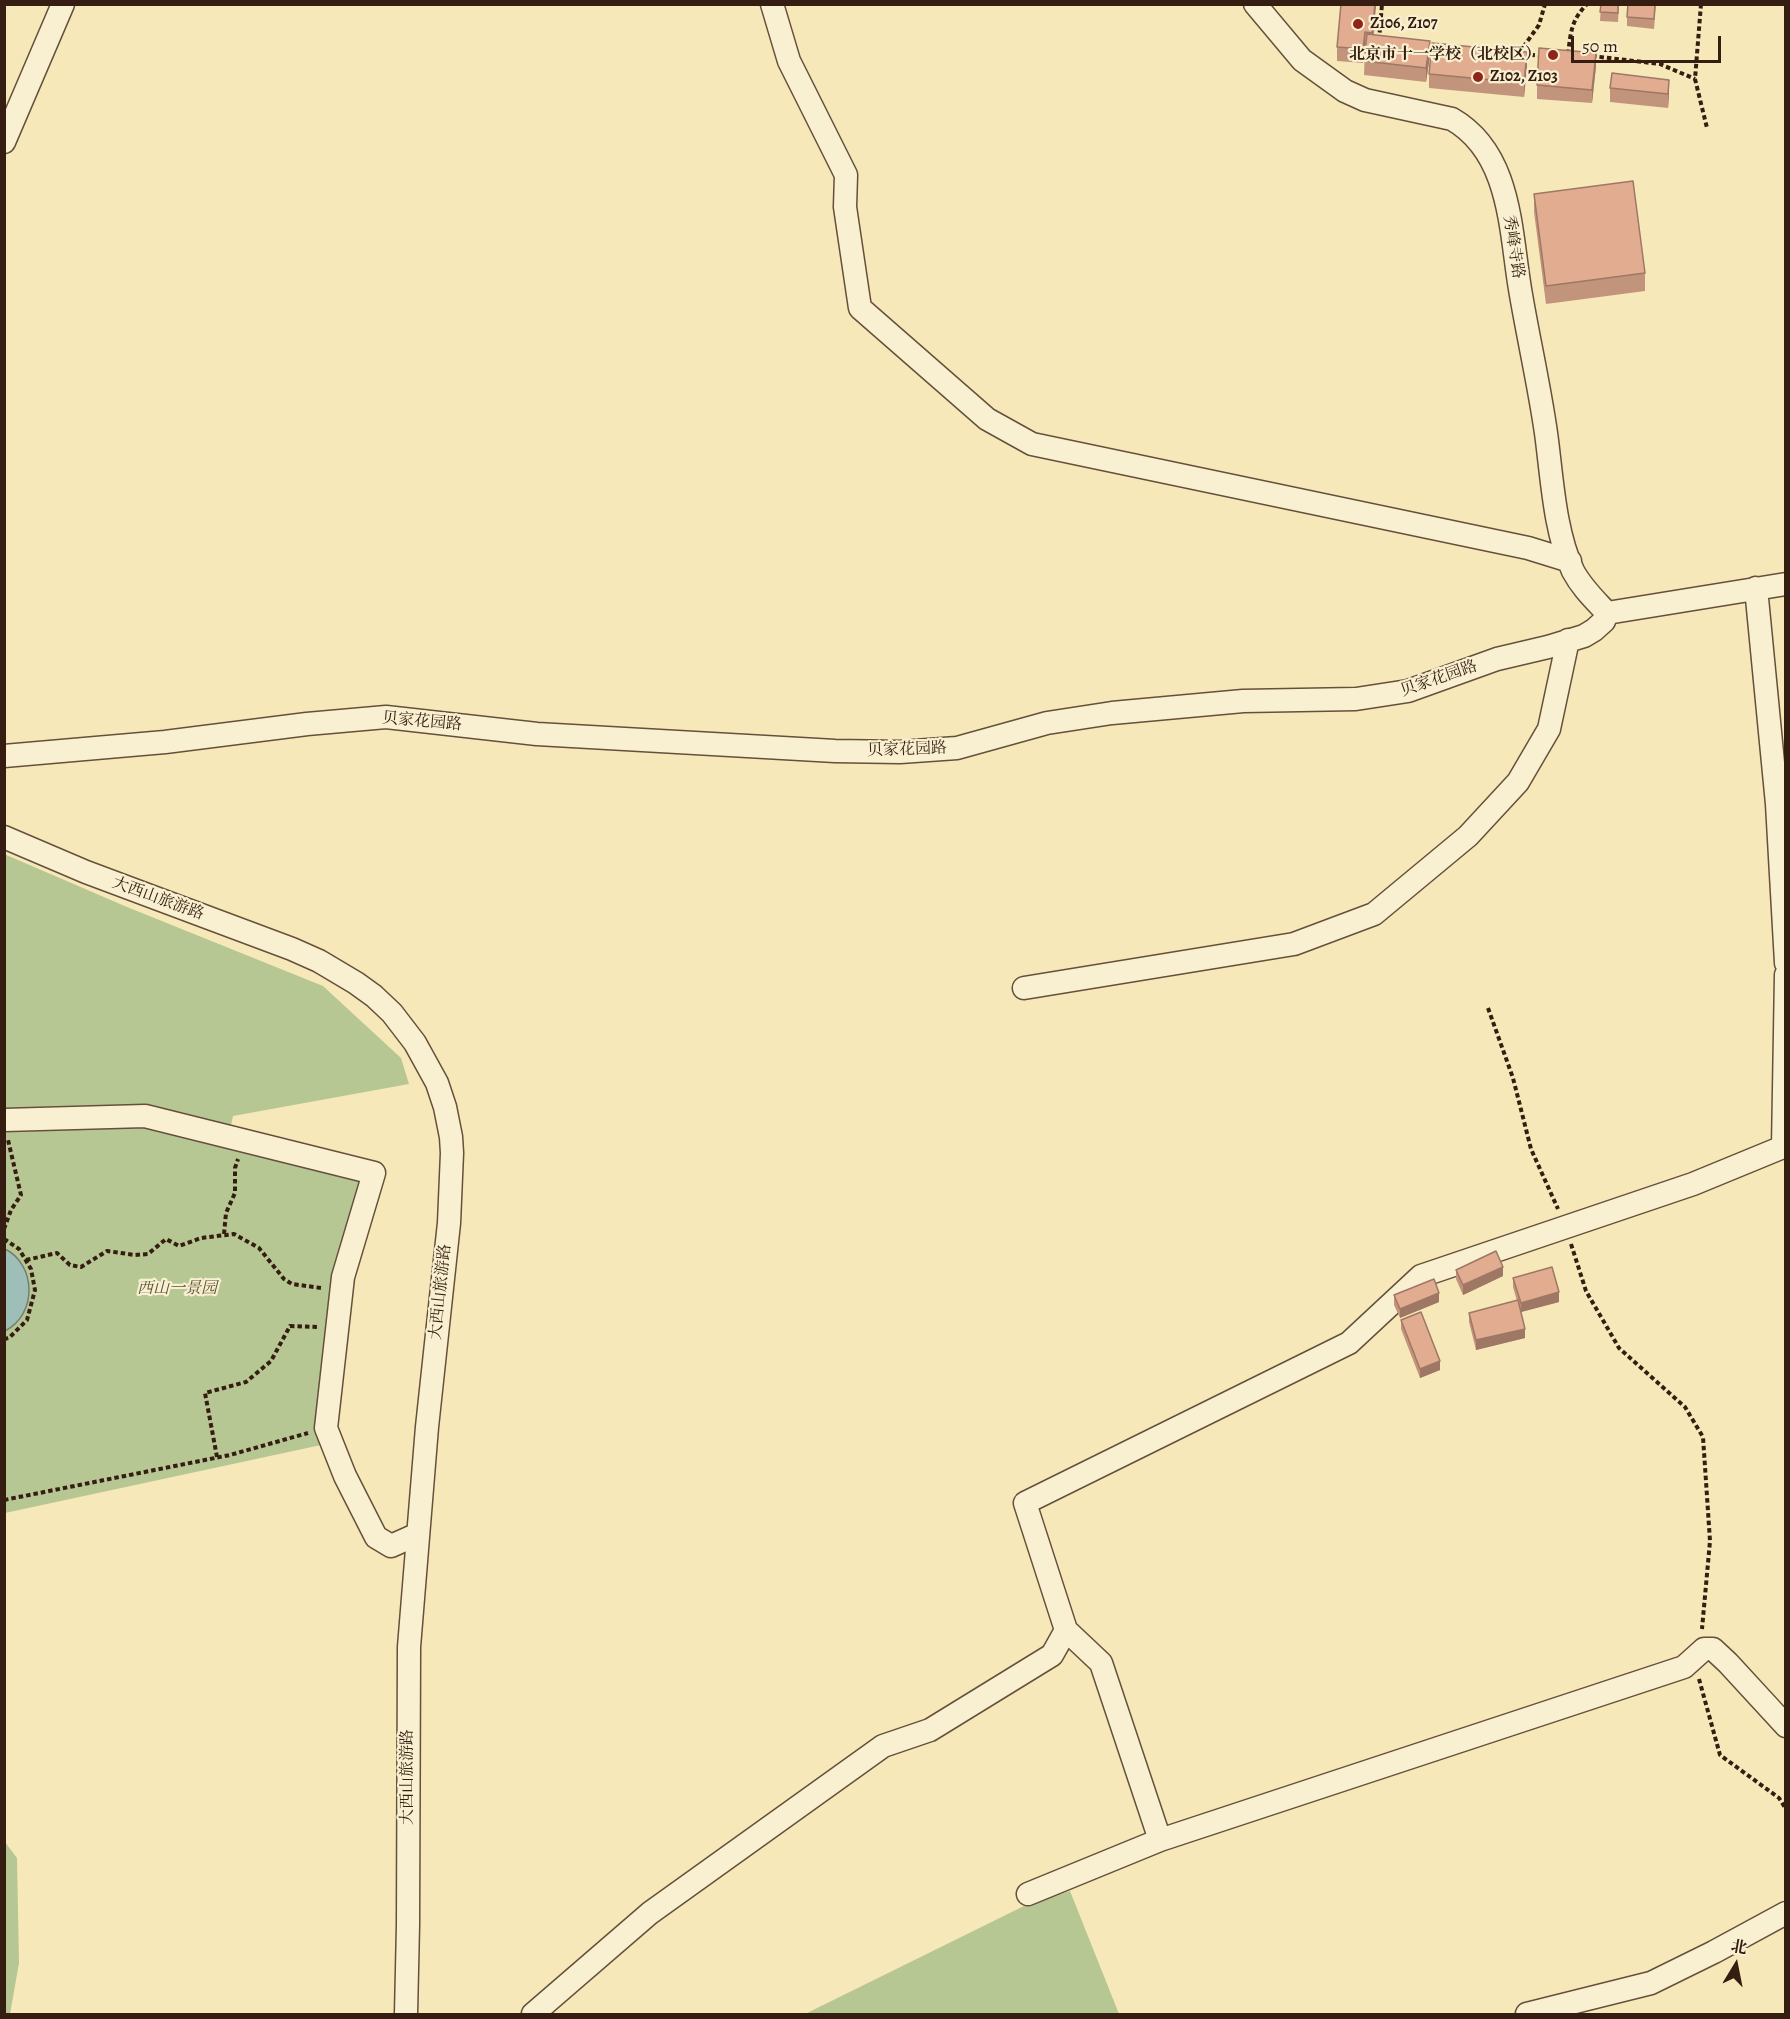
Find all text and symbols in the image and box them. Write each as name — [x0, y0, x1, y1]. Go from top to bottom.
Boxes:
place label: Z106, Z107 — [1370, 14, 1438, 34]
marker: Z106, Z107 — [1351, 17, 1365, 31]
scale bar — [1574, 24, 1724, 62]
text: 50 m — [1582, 34, 1618, 58]
place label: 北京市十一学校（北校区） — [1349, 45, 1541, 65]
marker: 北京市十一学校（北校区） — [1546, 48, 1560, 62]
place label: Z102, Z103 — [1490, 67, 1558, 87]
marker: Z102, Z103 — [1471, 70, 1485, 84]
street label: 秀峰寺路 — [1499, 214, 1527, 280]
street label: 贝家花园路 — [1398, 657, 1480, 701]
street label: 贝家花园路 — [381, 709, 463, 735]
street label: 贝家花园路 — [867, 739, 947, 761]
street label: 大西山旅游路 — [110, 874, 206, 924]
street label: 大西山旅游路 — [426, 1243, 456, 1341]
park label: 西山一景园 — [137, 1279, 217, 1299]
street label: 大西山旅游路 — [398, 1729, 418, 1825]
north arrow — [1706, 1935, 1766, 1995]
text: 北 — [1729, 1935, 1749, 1959]

